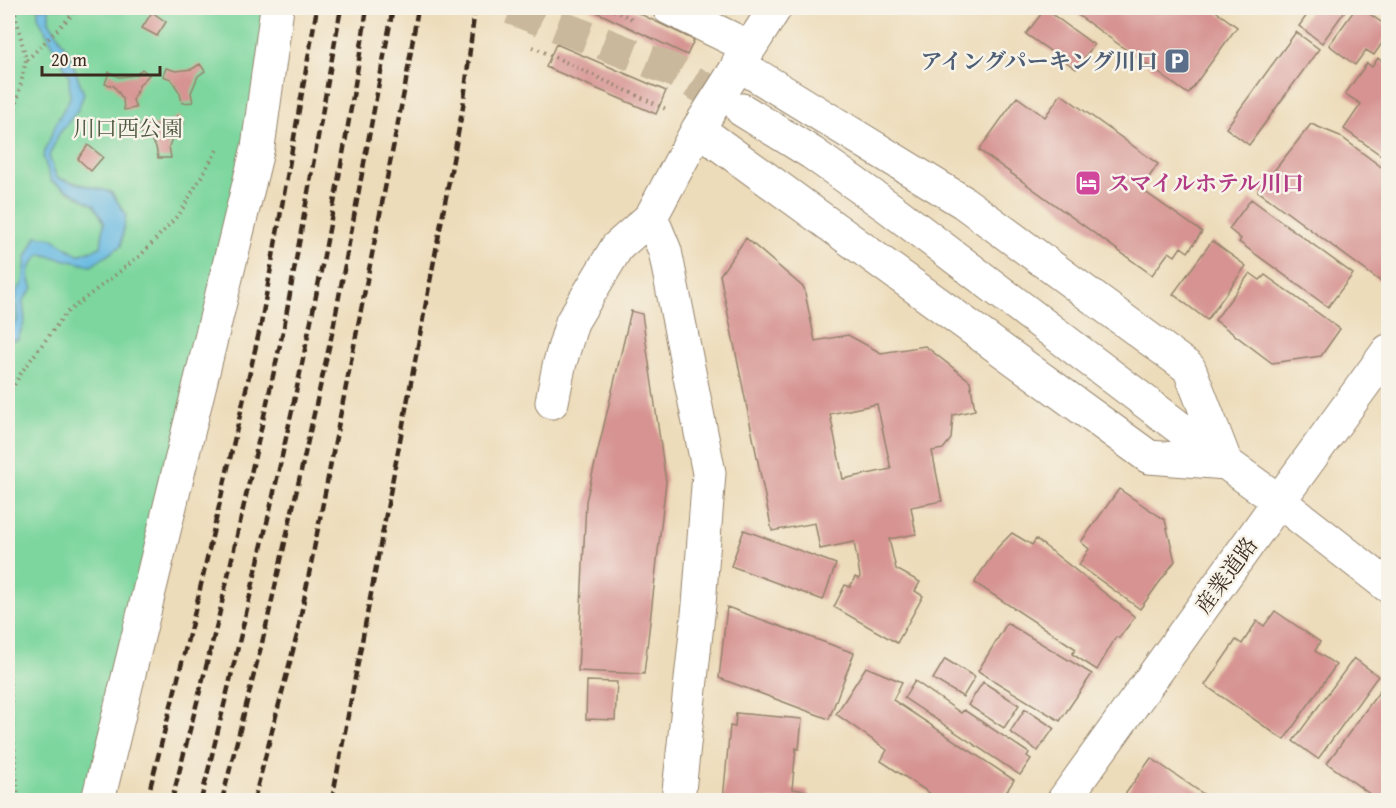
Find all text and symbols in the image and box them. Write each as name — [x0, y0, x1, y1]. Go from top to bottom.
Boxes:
scale bar — [42, 39, 160, 77]
place label: アイングパーキング川口 — [920, 45, 1158, 77]
text: 20 m — [51, 46, 87, 73]
parking icon: アイングパーキング川口 — [1162, 46, 1192, 76]
park label: 川口西公園 — [73, 112, 183, 144]
place label: スマイルホテル川口 — [1108, 167, 1304, 199]
hotel icon: スマイルホテル川口 — [1073, 168, 1103, 198]
street label: 産業道路 — [1187, 530, 1265, 620]

